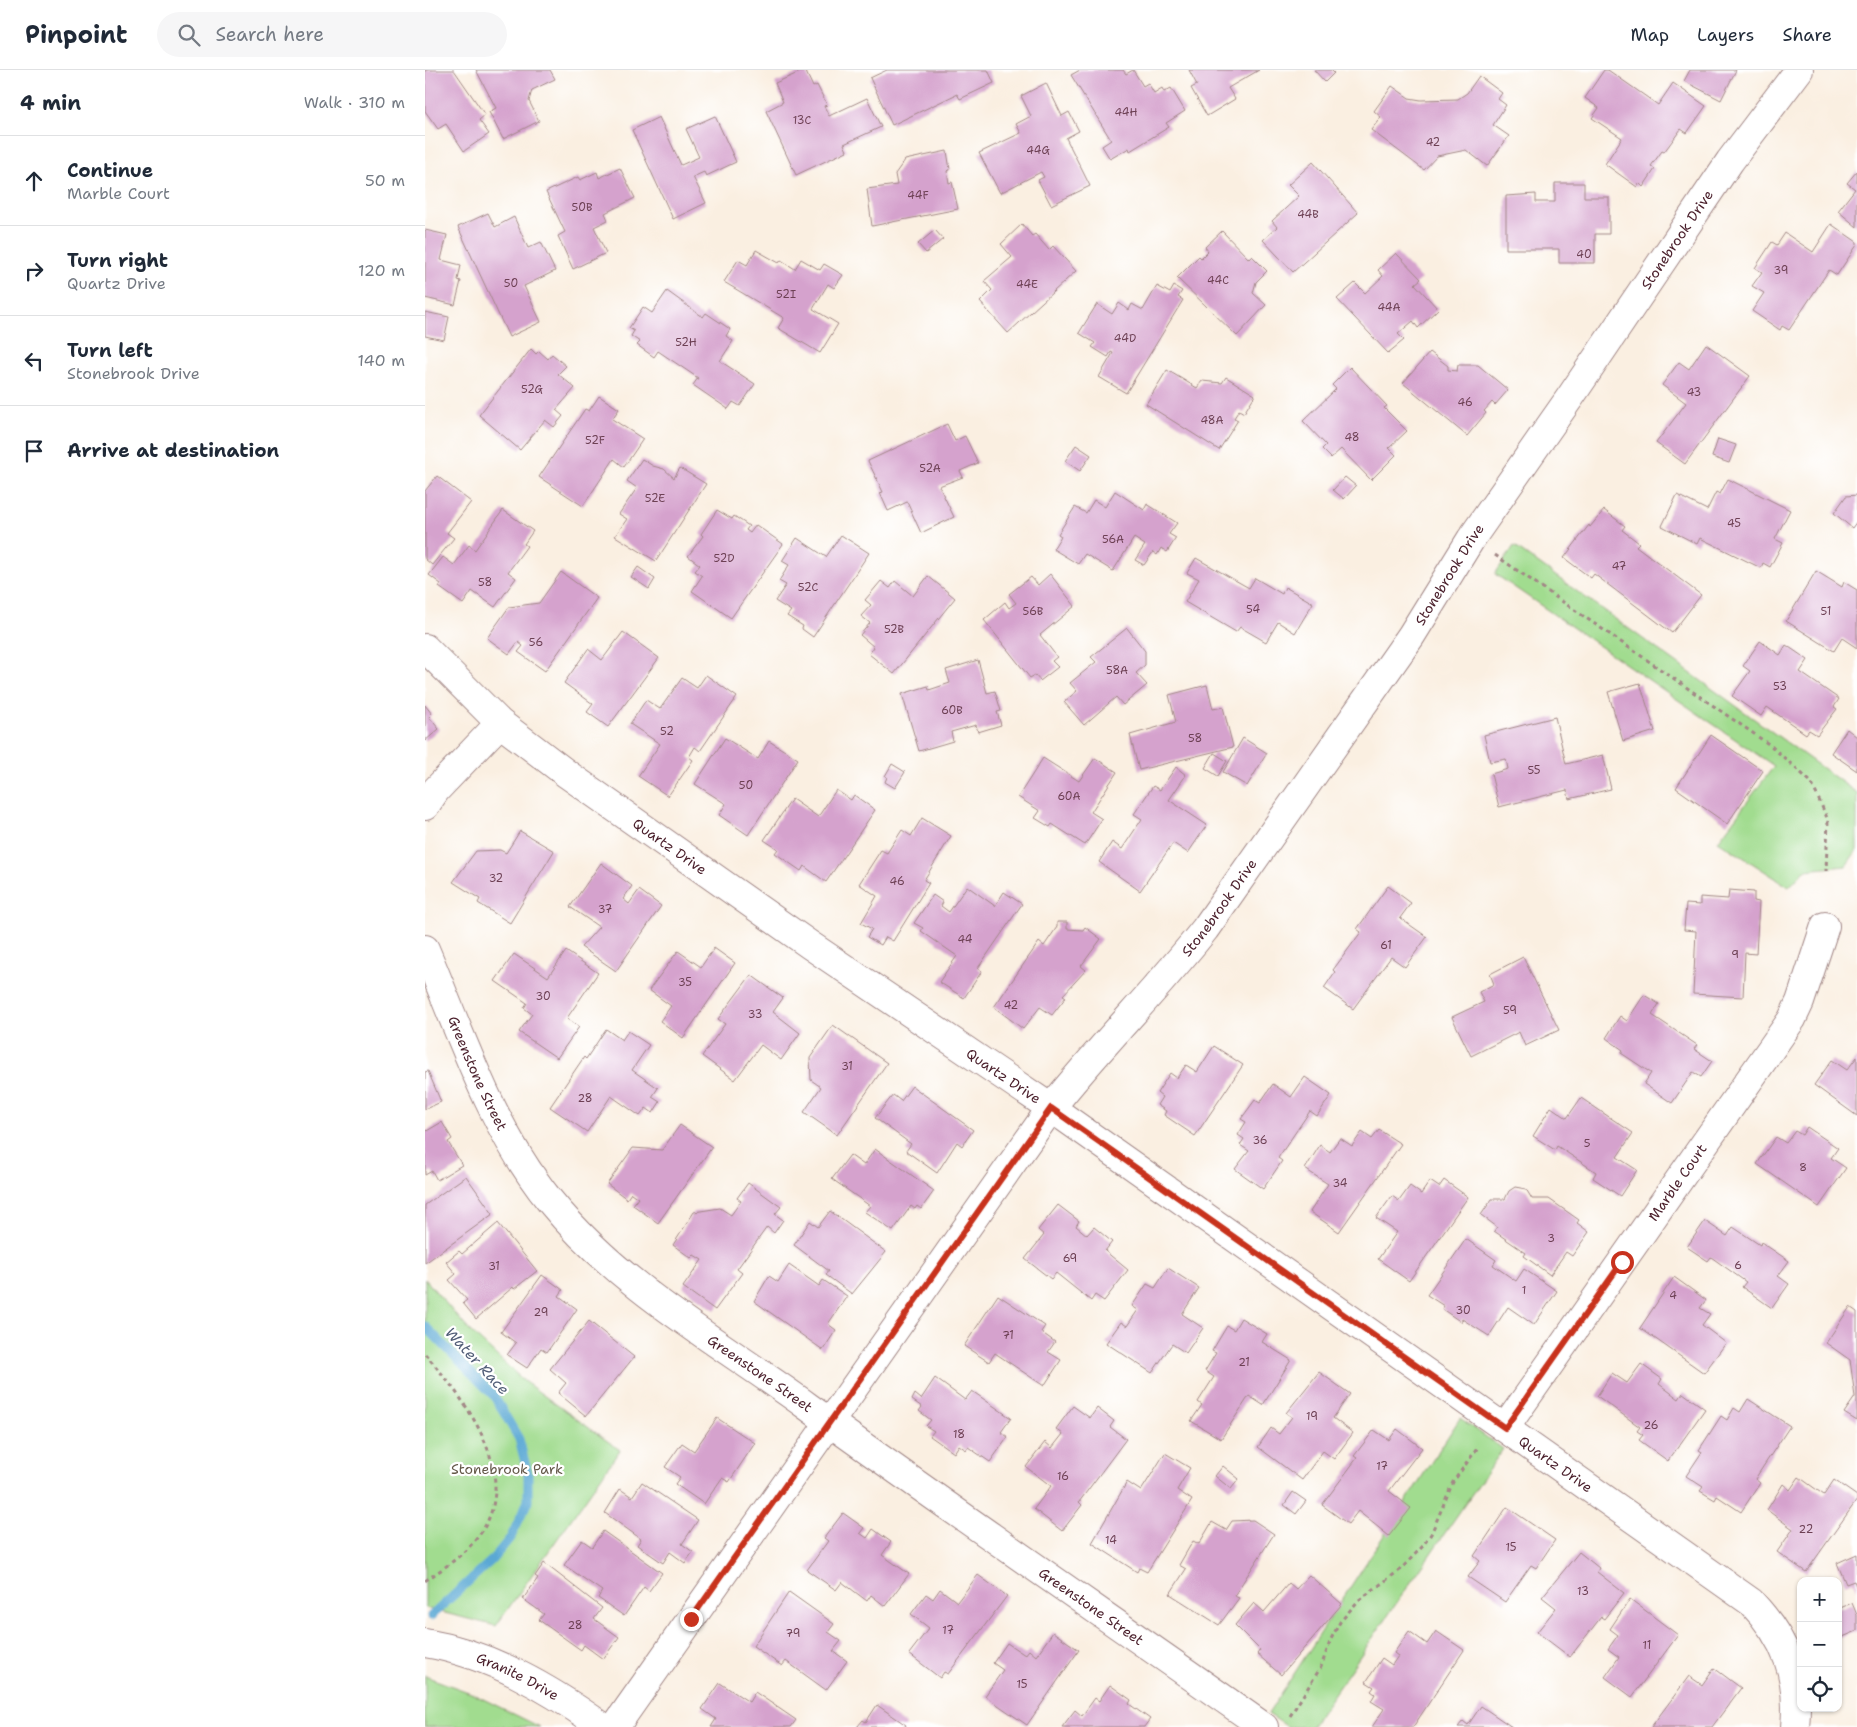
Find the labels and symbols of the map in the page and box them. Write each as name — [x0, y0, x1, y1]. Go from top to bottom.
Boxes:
house number: 44H — [1114, 105, 1138, 120]
house number: 13C — [793, 113, 812, 128]
house number: 42 — [1426, 135, 1440, 150]
house number: 44G — [1026, 143, 1050, 158]
street label: Stonebrook Drive — [1637, 186, 1717, 293]
house number: 44F — [907, 188, 929, 203]
house number: 50B — [572, 200, 593, 215]
house number: 44B — [1297, 207, 1319, 222]
house number: 40 — [1576, 247, 1592, 262]
house number: 39 — [1774, 263, 1788, 278]
house number: 44C — [1207, 273, 1229, 288]
house number: 50 — [504, 276, 518, 291]
house number: 44E — [1016, 277, 1038, 292]
house number: 52I — [776, 287, 796, 302]
house number: 44A — [1377, 300, 1401, 315]
house number: 44D — [1114, 331, 1136, 346]
house number: 52H — [675, 335, 697, 350]
house number: 52G — [521, 382, 544, 397]
house number: 43 — [1687, 385, 1701, 400]
house number: 46 — [1457, 395, 1473, 410]
house number: 48A — [1200, 413, 1224, 428]
house number: 48 — [1344, 430, 1360, 445]
house number: 52F — [585, 433, 605, 448]
house number: 52A — [919, 461, 941, 476]
house number: 52E — [645, 491, 665, 506]
house number: 45 — [1727, 516, 1741, 531]
street label: Stonebrook Drive — [1411, 520, 1488, 628]
house number: 56A — [1102, 532, 1124, 547]
house number: 52D — [714, 551, 734, 566]
house number: 47 — [1612, 559, 1627, 574]
house number: 58 — [478, 575, 492, 590]
house number: 52C — [798, 580, 818, 595]
house number: 54 — [1246, 602, 1260, 617]
house number: 56B — [1023, 604, 1044, 619]
house number: 51 — [1821, 604, 1831, 619]
house number: 52B — [884, 622, 905, 637]
house number: 56 — [529, 635, 543, 650]
house number: 58A — [1106, 663, 1128, 678]
house number: 53 — [1773, 679, 1787, 694]
house number: 60B — [941, 703, 963, 718]
house number: 52 — [660, 724, 674, 739]
house number: 58 — [1188, 731, 1202, 746]
house number: 55 — [1527, 763, 1541, 778]
house number: 50 — [739, 778, 753, 793]
house number: 60A — [1057, 789, 1081, 804]
street label: Quartz Drive — [629, 814, 710, 879]
street label: Stonebrook Drive — [1178, 855, 1261, 960]
house number: 32 — [489, 871, 503, 886]
house number: 46 — [889, 874, 905, 889]
house number: 37 — [598, 902, 613, 917]
house number: 44 — [957, 932, 973, 947]
house number: 61 — [1380, 938, 1392, 953]
house number: 9 — [1731, 947, 1739, 962]
house number: 35 — [678, 975, 692, 990]
house number: 30 — [535, 989, 551, 1004]
house number: 42 — [1004, 998, 1018, 1013]
house number: 59 — [1503, 1003, 1517, 1018]
house number: 33 — [748, 1007, 762, 1022]
street label: Greenstone Street — [444, 1013, 511, 1134]
street label: Quartz Drive — [963, 1044, 1044, 1108]
house number: 31 — [841, 1059, 853, 1074]
house number: 28 — [577, 1091, 593, 1106]
house number: 36 — [1252, 1133, 1268, 1148]
house number: 5 — [1584, 1136, 1591, 1151]
street label: Marble Court — [1644, 1140, 1711, 1225]
house number: 8 — [1799, 1160, 1807, 1175]
house number: 34 — [1333, 1176, 1348, 1191]
house number: 3 — [1547, 1231, 1555, 1246]
house number: 69 — [1063, 1251, 1077, 1266]
route start — [1611, 1251, 1634, 1274]
house number: 6 — [1734, 1258, 1742, 1273]
house number: 31 — [488, 1259, 500, 1274]
house number: 1 — [1522, 1283, 1526, 1298]
house number: 4 — [1669, 1288, 1677, 1303]
house number: 30 — [1455, 1303, 1471, 1318]
house number: 29 — [534, 1305, 548, 1320]
water label: Water Race — [441, 1323, 513, 1399]
house number: 71 — [1002, 1328, 1014, 1343]
street label: Greenstone Street — [704, 1331, 816, 1416]
house number: 21 — [1238, 1355, 1250, 1370]
house number: 19 — [1306, 1409, 1318, 1424]
house number: 26 — [1644, 1418, 1658, 1433]
house number: 18 — [953, 1427, 965, 1442]
street label: Quartz Drive — [1515, 1432, 1596, 1496]
house number: 17 — [1376, 1459, 1388, 1474]
park label: Stonebrook Park — [451, 1460, 563, 1478]
house number: 16 — [1057, 1469, 1069, 1484]
house number: 22 — [1799, 1522, 1813, 1537]
house number: 14 — [1105, 1533, 1117, 1548]
house number: 15 — [1505, 1540, 1517, 1555]
street label: Greenstone Street — [1035, 1564, 1147, 1649]
house number: 13 — [1577, 1584, 1589, 1599]
route end — [680, 1608, 703, 1631]
house number: 28 — [567, 1618, 583, 1633]
house number: 17 — [942, 1623, 954, 1638]
house number: 79 — [786, 1626, 801, 1641]
house number: 11 — [1643, 1638, 1651, 1653]
street label: Granite Drive — [474, 1648, 562, 1704]
house number: 15 — [1016, 1677, 1028, 1692]

